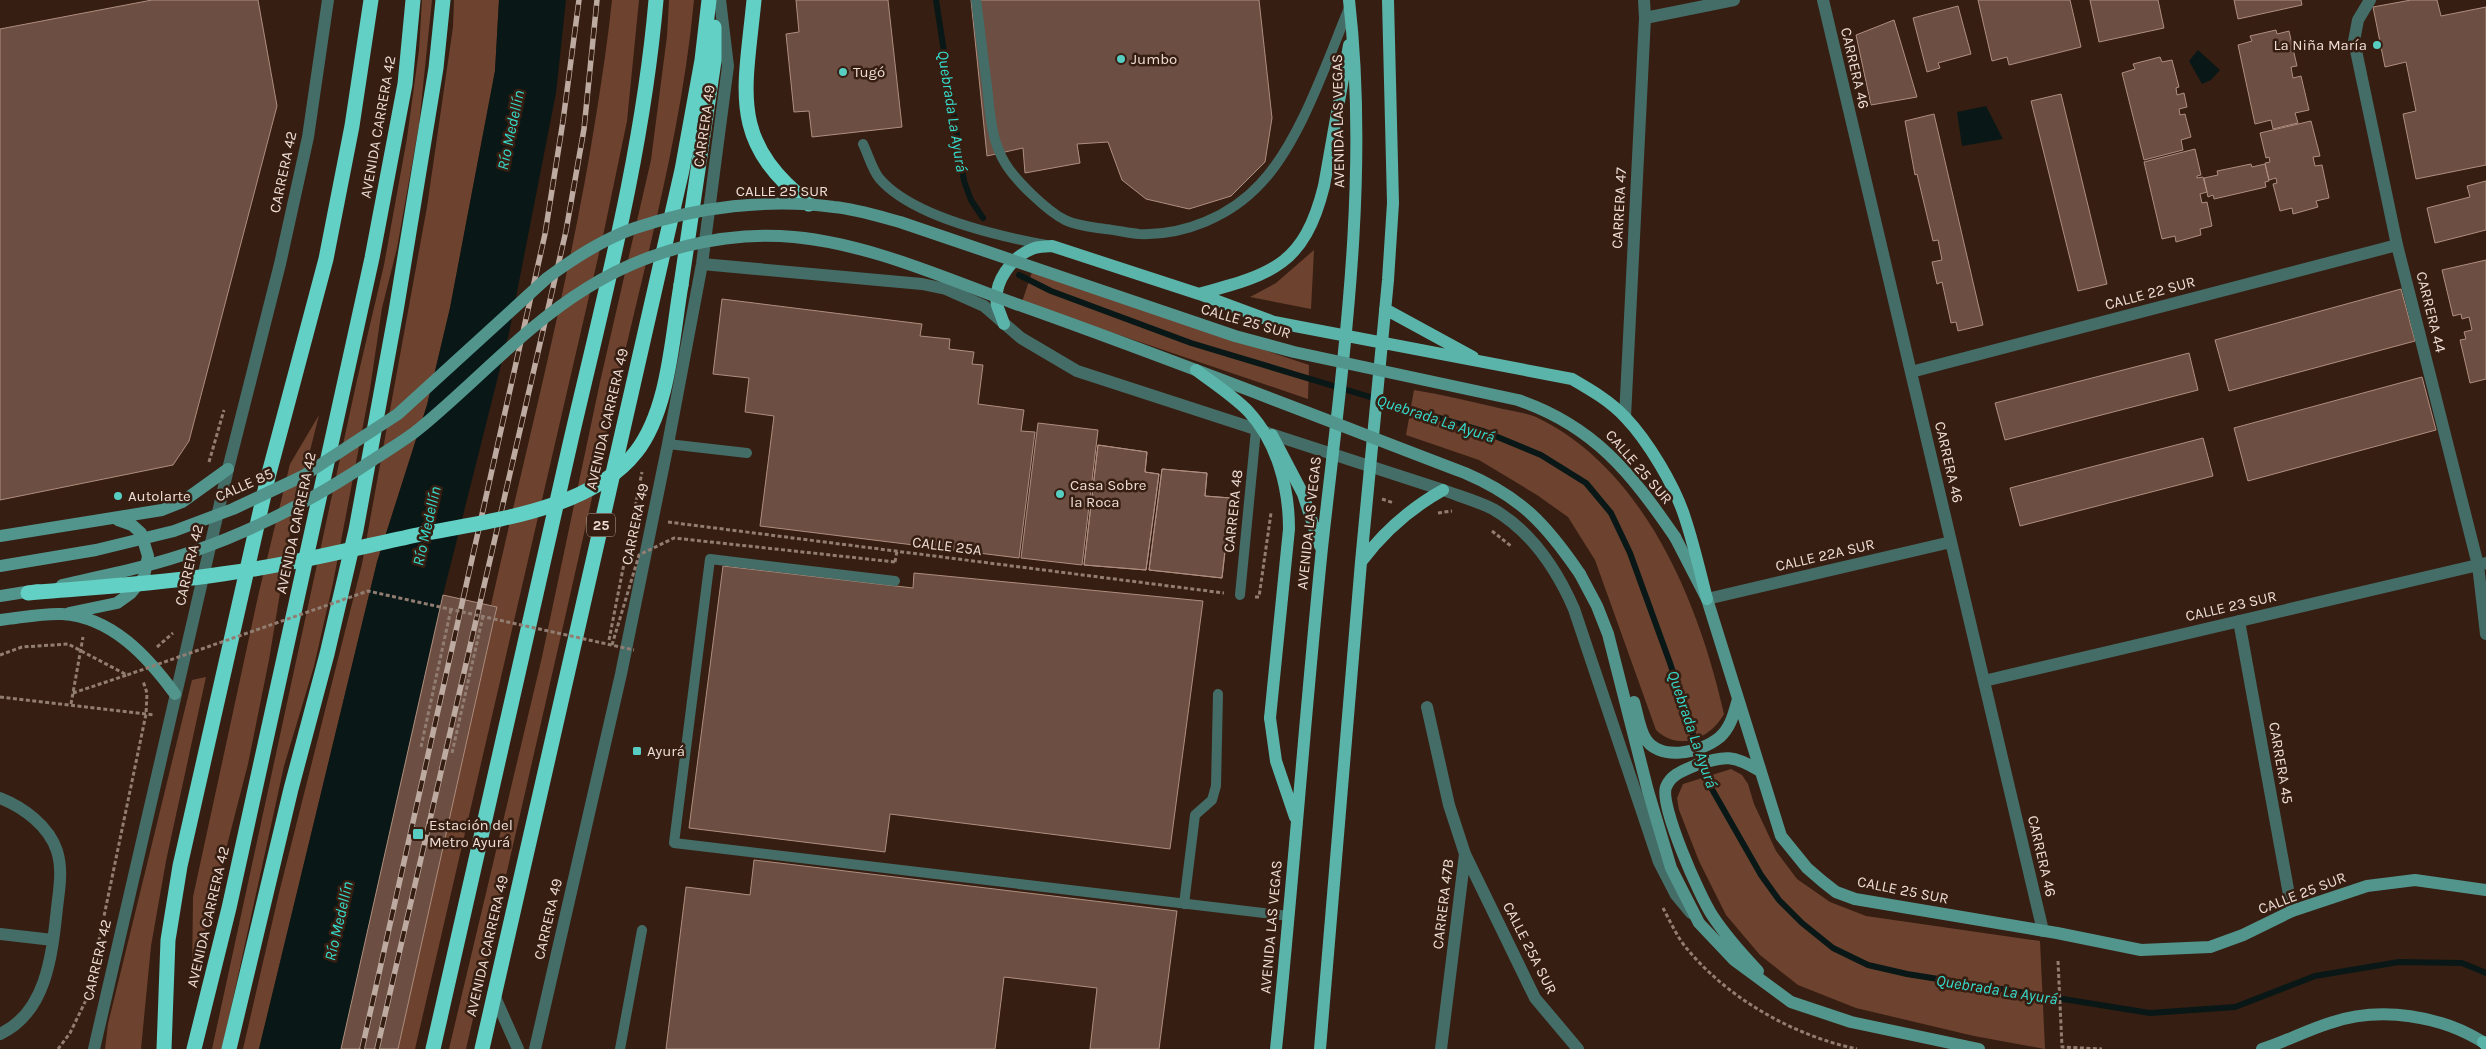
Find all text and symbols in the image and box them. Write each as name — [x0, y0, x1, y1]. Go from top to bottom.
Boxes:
street label: CARRERA 46 — [1837, 26, 1873, 110]
place label: La Niña María — [2273, 36, 2367, 54]
marker: La Niña María — [2371, 39, 2383, 51]
water label: Quebrada La Ayurá — [934, 49, 972, 173]
place label: Jumbo — [1131, 50, 1177, 68]
marker: Jumbo — [1115, 53, 1127, 65]
street label: AVENIDA CARRERA 42 — [357, 54, 399, 200]
street label: AVENIDA LAS VEGAS — [1328, 54, 1348, 188]
place label: Tugó — [853, 63, 885, 81]
marker: Tugó — [837, 66, 849, 78]
street label: CARRERA 49 — [689, 84, 719, 168]
water label: Río Medellín — [493, 88, 528, 172]
street label: CARRERA 42 — [266, 130, 300, 214]
street label: CARRERA 47 — [1608, 167, 1630, 249]
street label: CALLE 25 SUR — [736, 182, 828, 200]
street label: CARRERA 44 — [2412, 270, 2450, 355]
street label: CALLE 22 SUR — [2103, 272, 2197, 314]
street label: CALLE 25 SUR — [1199, 300, 1293, 342]
street label: AVENIDA CARRERA 49 — [582, 346, 632, 492]
water label: Quebrada La Ayurá — [1374, 390, 1497, 446]
street label: CARRERA 46 — [1931, 420, 1967, 504]
street label: CALLE 25 SUR — [1602, 426, 1676, 508]
street label: AVENIDA CARRERA 42 — [272, 450, 320, 596]
street label: AVENIDA LAS VEGAS — [1293, 455, 1325, 591]
street label: CALLE 85 — [212, 464, 276, 506]
street label: CARRERA 48 — [1220, 468, 1246, 554]
place label: Casa Sobre la Roca — [1070, 476, 1146, 511]
street label: CARRERA 49 — [618, 482, 652, 566]
water label: Río Medellín — [408, 484, 445, 568]
place label: Autolarte — [128, 487, 191, 505]
marker: Casa Sobre la Roca — [1054, 488, 1066, 500]
marker: Autolarte — [112, 490, 124, 502]
road number: 25 — [587, 514, 615, 536]
street label: CARRERA 42 — [171, 523, 207, 607]
street label: CALLE 25A — [911, 533, 983, 559]
street label: CALLE 22A SUR — [1774, 535, 1876, 575]
street label: CALLE 23 SUR — [2184, 587, 2278, 625]
water label: Quebrada La Ayurá — [1664, 668, 1722, 790]
street label: CARRERA 45 — [2265, 721, 2297, 805]
place label: Ayurá — [647, 742, 685, 760]
marker: Ayurá — [631, 745, 643, 757]
street label: CARRERA 46 — [2024, 814, 2060, 898]
place label: Estación del Metro Ayurá — [429, 816, 513, 851]
marker: Estación del Metro Ayurá — [411, 827, 425, 841]
street label: AVENIDA CARRERA 42 — [183, 844, 233, 990]
street label: CARRERA 47B — [1429, 858, 1457, 950]
street label: AVENIDA LAS VEGAS — [1256, 859, 1286, 995]
street label: CALLE 25 SUR — [2256, 868, 2348, 918]
street label: CALLE 25 SUR — [1856, 872, 1950, 908]
street label: AVENIDA CARRERA 49 — [462, 873, 512, 1019]
street label: CARRERA 49 — [530, 877, 566, 961]
water label: Río Medellín — [320, 879, 357, 963]
street label: CALLE 25A SUR — [1499, 899, 1561, 997]
street label: CARRERA 42 — [79, 918, 115, 1002]
water label: Quebrada La Ayurá — [1935, 970, 2059, 1008]

